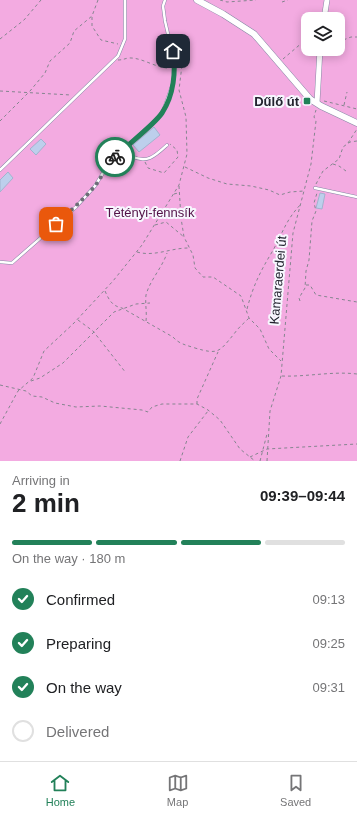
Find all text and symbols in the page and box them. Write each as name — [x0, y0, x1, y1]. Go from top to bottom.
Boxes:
map controls — [301, 12, 345, 56]
button: layers — [301, 12, 345, 56]
pin — [156, 34, 190, 68]
icon: home — [162, 40, 184, 62]
place label: Dűlő út — [254, 94, 300, 109]
marker: Dűlő út — [302, 96, 312, 106]
courier — [95, 137, 135, 177]
icon: bike — [104, 146, 126, 168]
park label: Tétényi-fennsík — [106, 205, 195, 220]
pin — [39, 207, 73, 241]
icon: bag — [45, 213, 67, 235]
street label: Kamaraerdei út — [267, 235, 289, 325]
text: Arriving in — [12, 473, 70, 488]
text: 09:39–09:44 — [260, 487, 345, 504]
text: 2 min — [12, 488, 80, 518]
text: On the way · 180 m — [12, 551, 125, 566]
icon: check — [12, 588, 34, 610]
text: Confirmed — [46, 591, 115, 608]
text: 09:13 — [312, 592, 345, 607]
icon: check — [12, 632, 34, 654]
text: Preparing — [46, 635, 111, 652]
text: 09:25 — [312, 636, 345, 651]
icon: check — [12, 676, 34, 698]
text: On the way — [46, 679, 122, 696]
text: 09:31 — [312, 680, 345, 695]
text: Delivered — [46, 723, 109, 740]
tab: Home — [46, 772, 75, 808]
tab: Map — [167, 772, 189, 808]
tab: Saved — [280, 772, 311, 808]

